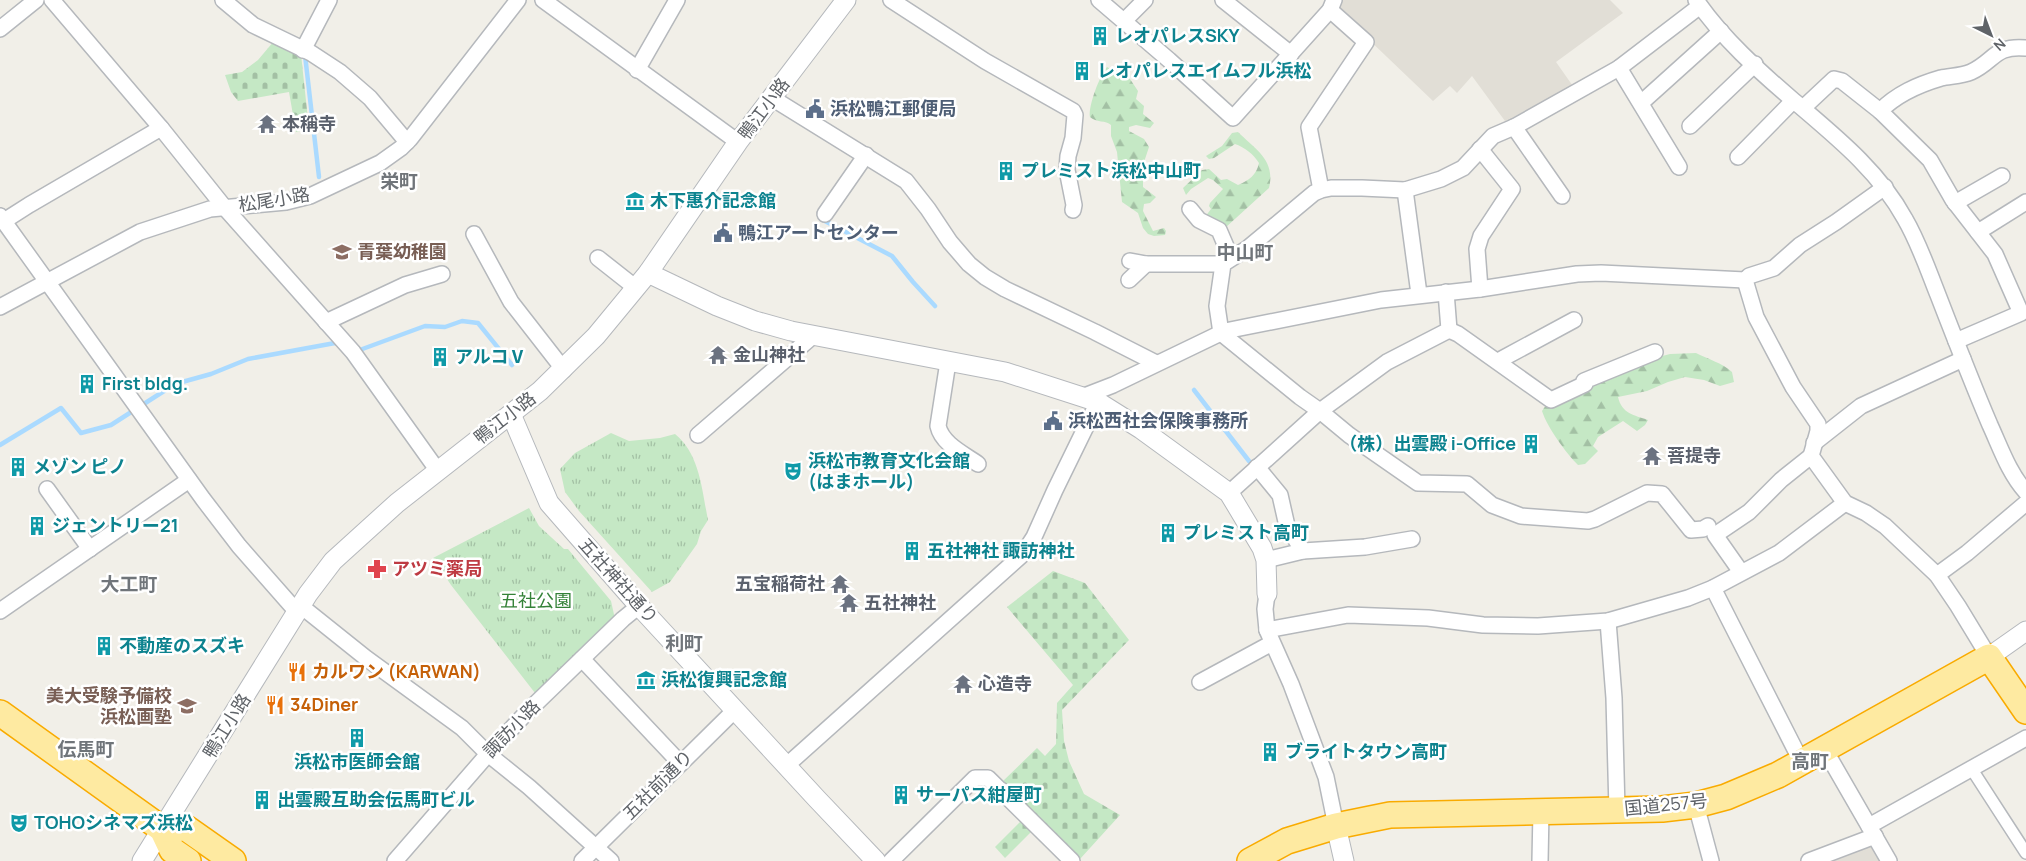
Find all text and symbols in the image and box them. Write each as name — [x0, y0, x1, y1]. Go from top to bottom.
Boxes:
north arrow — [1966, 10, 2016, 60]
place label: レオパレスSKY — [1115, 23, 1240, 47]
building icon: レオパレスSKY — [1089, 25, 1111, 47]
text: N — [1990, 35, 2010, 55]
place label: レオパレスエイムフル浜松 — [1097, 58, 1312, 82]
building icon: レオパレスエイムフル浜松 — [1071, 60, 1093, 82]
street label: 鴨江小路 — [732, 72, 794, 144]
place label: 浜松鴨江郵便局 — [830, 96, 956, 120]
public building icon: 浜松鴨江郵便局 — [804, 98, 826, 120]
place label: 本稱寺 — [282, 111, 336, 135]
temple icon: 本稱寺 — [256, 113, 278, 135]
place label: プレミスト浜松中山町 — [1021, 158, 1201, 182]
building icon: プレミスト浜松中山町 — [995, 160, 1017, 182]
district label: 栄町 — [380, 168, 418, 194]
street label: 松尾小路 — [236, 182, 311, 216]
place label: 木下惠介記念館 — [650, 188, 776, 212]
museum icon: 木下惠介記念館 — [624, 190, 646, 212]
place label: 鴨江アートセンター — [738, 220, 899, 244]
public building icon: 鴨江アートセンター — [712, 222, 734, 244]
place label: 青葉幼稚園 — [357, 239, 447, 263]
district label: 中山町 — [1216, 239, 1274, 265]
school or university icon: 青葉幼稚園 — [331, 241, 353, 263]
place label: 金山神社 — [733, 342, 805, 366]
place label: アルコⅤ — [455, 344, 526, 368]
temple icon: 金山神社 — [707, 344, 729, 366]
building icon: アルコⅤ — [429, 346, 451, 368]
place label: First bldg. — [102, 371, 188, 395]
building icon: First bldg. — [76, 373, 98, 395]
street label: 鴨江小路 — [469, 386, 540, 449]
place label: 浜松西社会保険事務所 — [1068, 408, 1248, 432]
public building icon: 浜松西社会保険事務所 — [1042, 410, 1064, 432]
place label: （株）出雲殿 i-Office — [1339, 431, 1516, 455]
building icon: （株）出雲殿 i-Office — [1520, 433, 1542, 455]
place label: 菩提寺 — [1667, 443, 1721, 467]
temple icon: 菩提寺 — [1641, 445, 1663, 467]
place label: 浜松市教育文化会館 (はまホール) — [808, 448, 970, 493]
place label: メゾン ピノ — [33, 454, 127, 478]
building icon: メゾン ピノ — [7, 456, 29, 478]
theatre icon: 浜松市教育文化会館 (はまホール) — [782, 460, 804, 482]
place label: ジェントリー21 — [52, 513, 179, 537]
building icon: ジェントリー21 — [26, 515, 48, 537]
place label: プレミスト高町 — [1183, 520, 1309, 544]
building icon: プレミスト高町 — [1157, 522, 1179, 544]
street label: 五社神社通り — [574, 532, 664, 628]
place label: 五社神社 諏訪神社 — [927, 538, 1075, 562]
building icon: 五社神社 諏訪神社 — [901, 540, 923, 562]
place label: アツミ薬局 — [392, 556, 482, 580]
pharmacy icon: アツミ薬局 — [366, 558, 388, 580]
district label: 大工町 — [100, 571, 158, 597]
place label: 五宝稲荷社 — [735, 571, 825, 595]
temple icon: 五宝稲荷社 — [829, 573, 851, 595]
park label: 五社公園 — [500, 588, 572, 612]
place label: 五社神社 — [864, 590, 936, 614]
temple icon: 五社神社 — [838, 592, 860, 614]
district label: 利町 — [665, 630, 703, 656]
place label: 不動産のスズキ — [119, 633, 245, 657]
building icon: 不動産のスズキ — [93, 635, 115, 657]
place label: カルワン (KARWAN) — [312, 659, 481, 683]
restaurant icon: カルワン (KARWAN) — [286, 661, 308, 683]
place label: 浜松復興記念館 — [661, 667, 787, 691]
museum icon: 浜松復興記念館 — [635, 669, 657, 691]
place label: 心造寺 — [978, 671, 1032, 695]
temple icon: 心造寺 — [952, 673, 974, 695]
place label: 美大受験予備校 浜松画塾 — [46, 683, 172, 728]
street label: 鴨江小路 — [197, 689, 255, 762]
place label: 34Diner — [290, 692, 358, 716]
restaurant icon: 34Diner — [264, 694, 286, 716]
street label: 諏訪小路 — [478, 694, 545, 763]
school or university icon: 美大受験予備校 浜松画塾 — [176, 695, 198, 717]
building icon: 浜松市医師会館 — [346, 727, 368, 749]
district label: 伝馬町 — [57, 736, 115, 762]
place label: ブライトタウン高町 — [1285, 739, 1447, 763]
building icon: ブライトタウン高町 — [1259, 741, 1281, 763]
street label: 五社前通り — [617, 744, 698, 825]
district label: 高町 — [1791, 748, 1829, 774]
place label: 浜松市医師会館 — [294, 749, 420, 773]
place label: サーパス紺屋町 — [916, 782, 1042, 806]
building icon: サーパス紺屋町 — [890, 784, 912, 806]
place label: 出雲殿互助会伝馬町ビル — [277, 787, 475, 811]
street label: 国道257号 — [1623, 788, 1709, 820]
building icon: 出雲殿互助会伝馬町ビル — [251, 789, 273, 811]
place label: TOHOシネマズ浜松 — [34, 810, 193, 834]
theatre icon: TOHOシネマズ浜松 — [8, 812, 30, 834]

